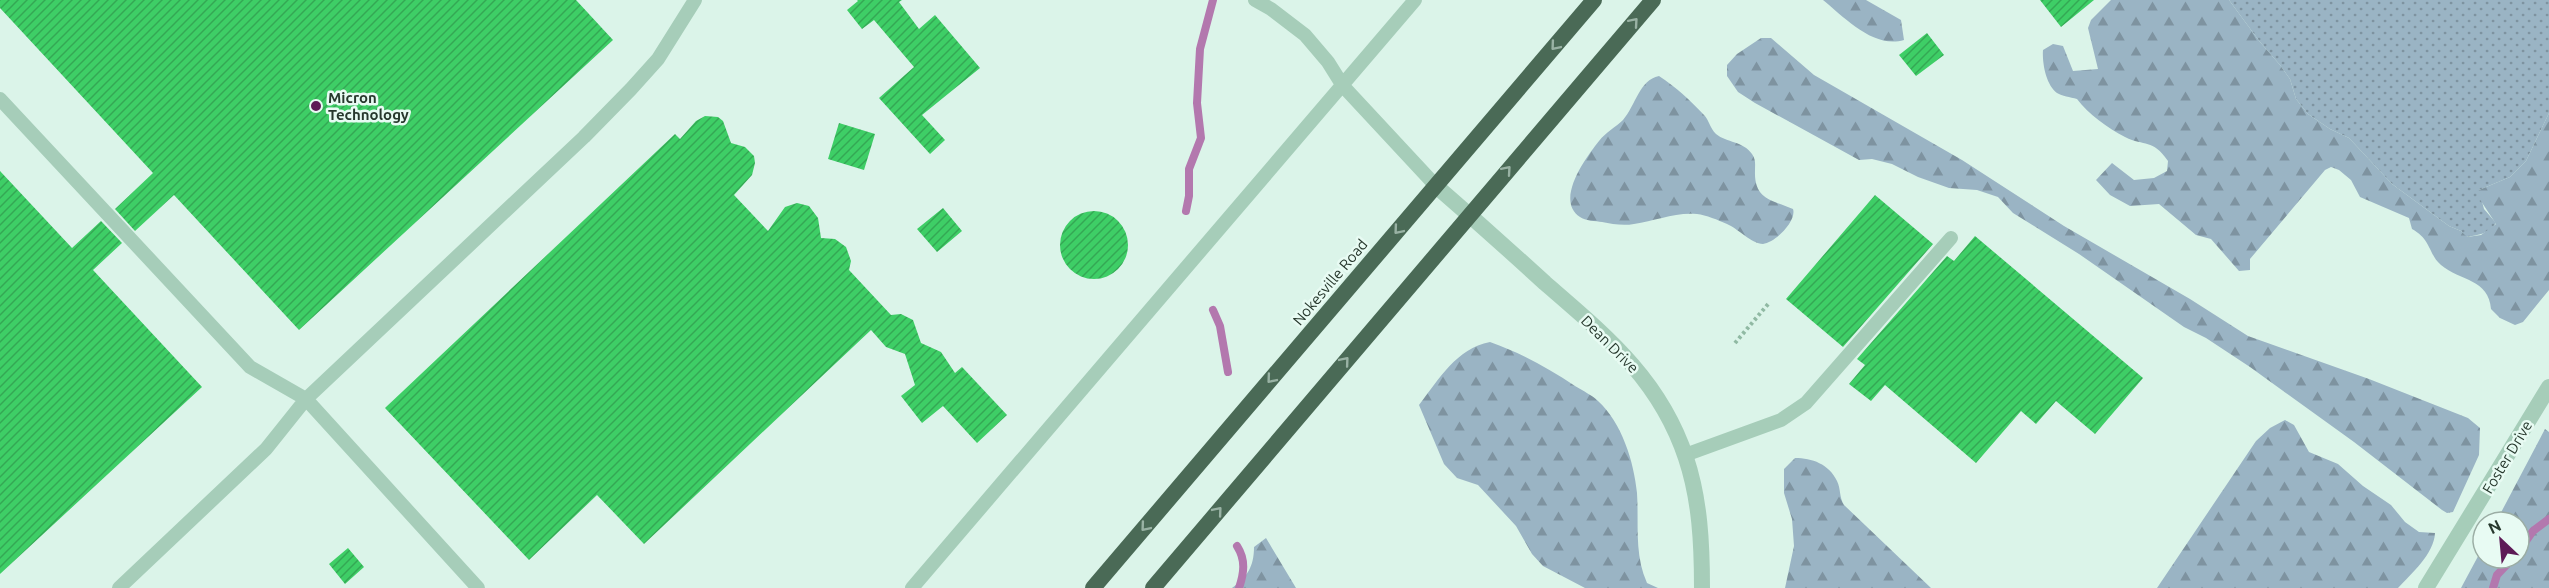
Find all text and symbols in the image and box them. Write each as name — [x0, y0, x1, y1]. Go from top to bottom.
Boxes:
one-way arrow — [1627, 18, 1638, 29]
one-way arrow — [1551, 39, 1562, 50]
place label: Micron Technology — [328, 89, 409, 123]
marker: Micron Technology — [309, 99, 323, 113]
one-way arrow — [1500, 166, 1511, 177]
one-way arrow — [1394, 223, 1405, 234]
street label: Nokesville Road — [1289, 236, 1371, 328]
street label: Dean Drive — [1578, 312, 1642, 376]
one-way arrow — [1338, 357, 1349, 368]
one-way arrow — [1267, 372, 1278, 383]
street label: Foster Drive — [2479, 418, 2535, 496]
one-way arrow — [1210, 507, 1221, 518]
north arrow — [2471, 510, 2531, 570]
text: N — [2485, 516, 2504, 537]
one-way arrow — [1141, 520, 1152, 531]

